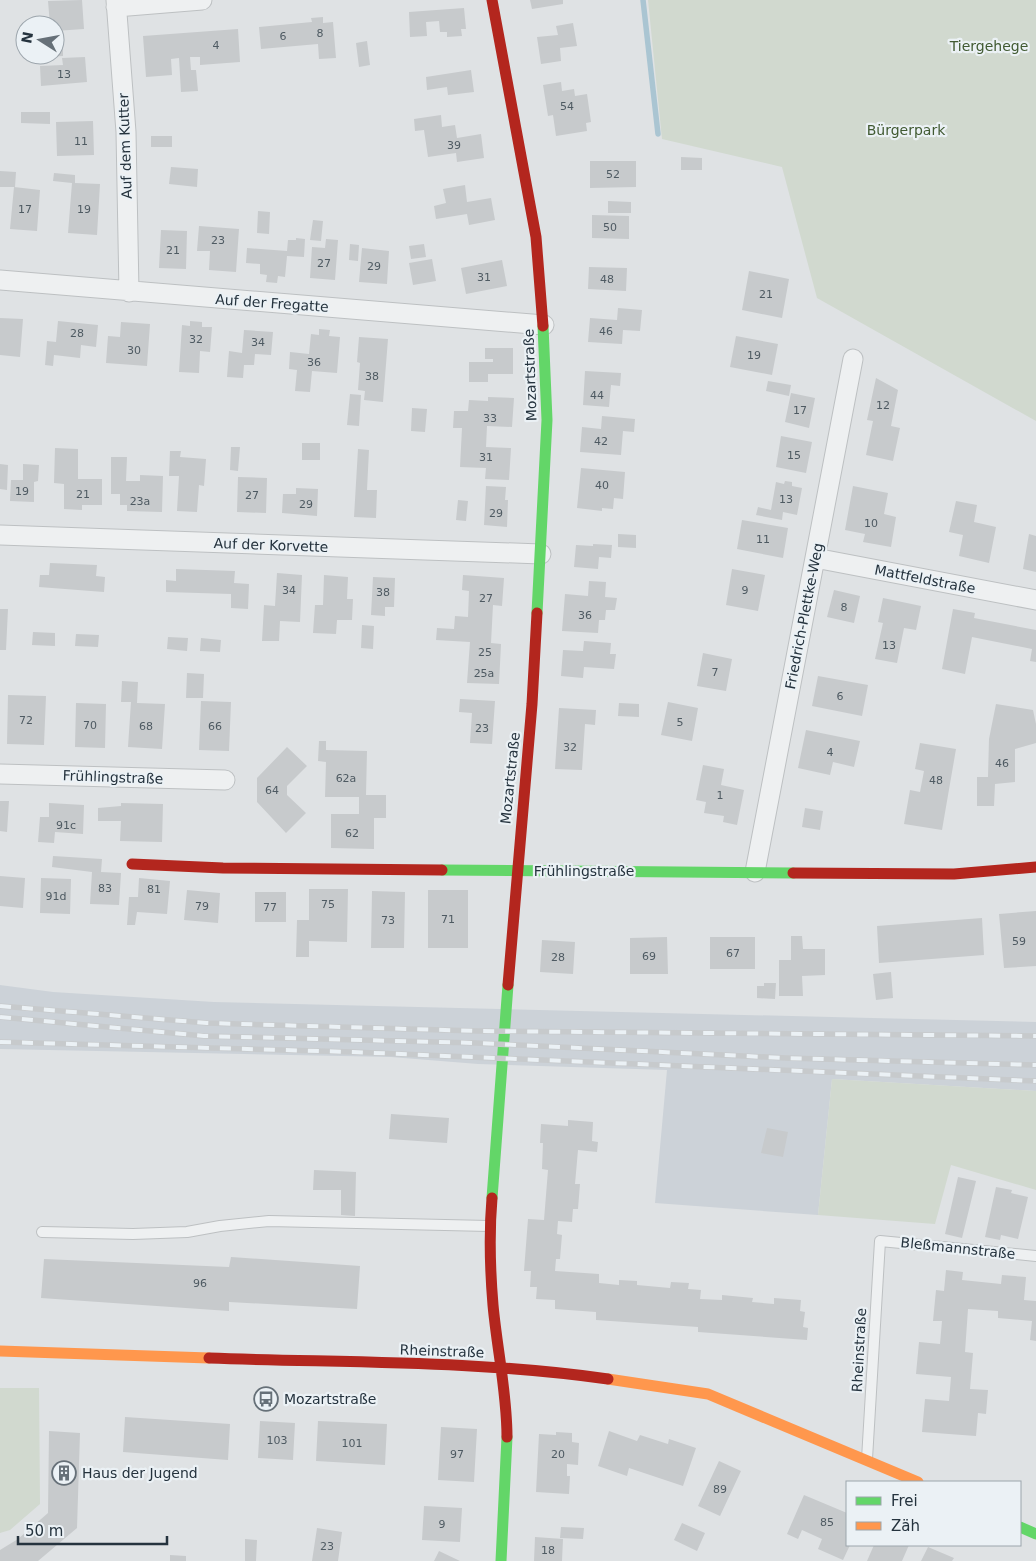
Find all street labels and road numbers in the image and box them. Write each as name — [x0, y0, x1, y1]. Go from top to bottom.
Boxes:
street label: Auf dem Kutter — [115, 92, 135, 199]
street label: Auf der Fregatte — [215, 291, 329, 315]
street label: Mozartstraße — [520, 329, 540, 421]
street label: Auf der Korvette — [213, 535, 329, 555]
street label: Friedrich-Plettke-Weg — [782, 542, 826, 690]
street label: Mattfeldstraße — [873, 561, 977, 597]
street label: Mozartstraße — [497, 731, 523, 825]
street label: Frühlingstraße — [62, 767, 164, 787]
street label: Frühlingstraße — [534, 863, 634, 879]
street label: Bleßmannstraße — [900, 1234, 1016, 1262]
street label: Rheinstraße — [849, 1307, 869, 1393]
street label: Rheinstraße — [399, 1342, 485, 1360]

